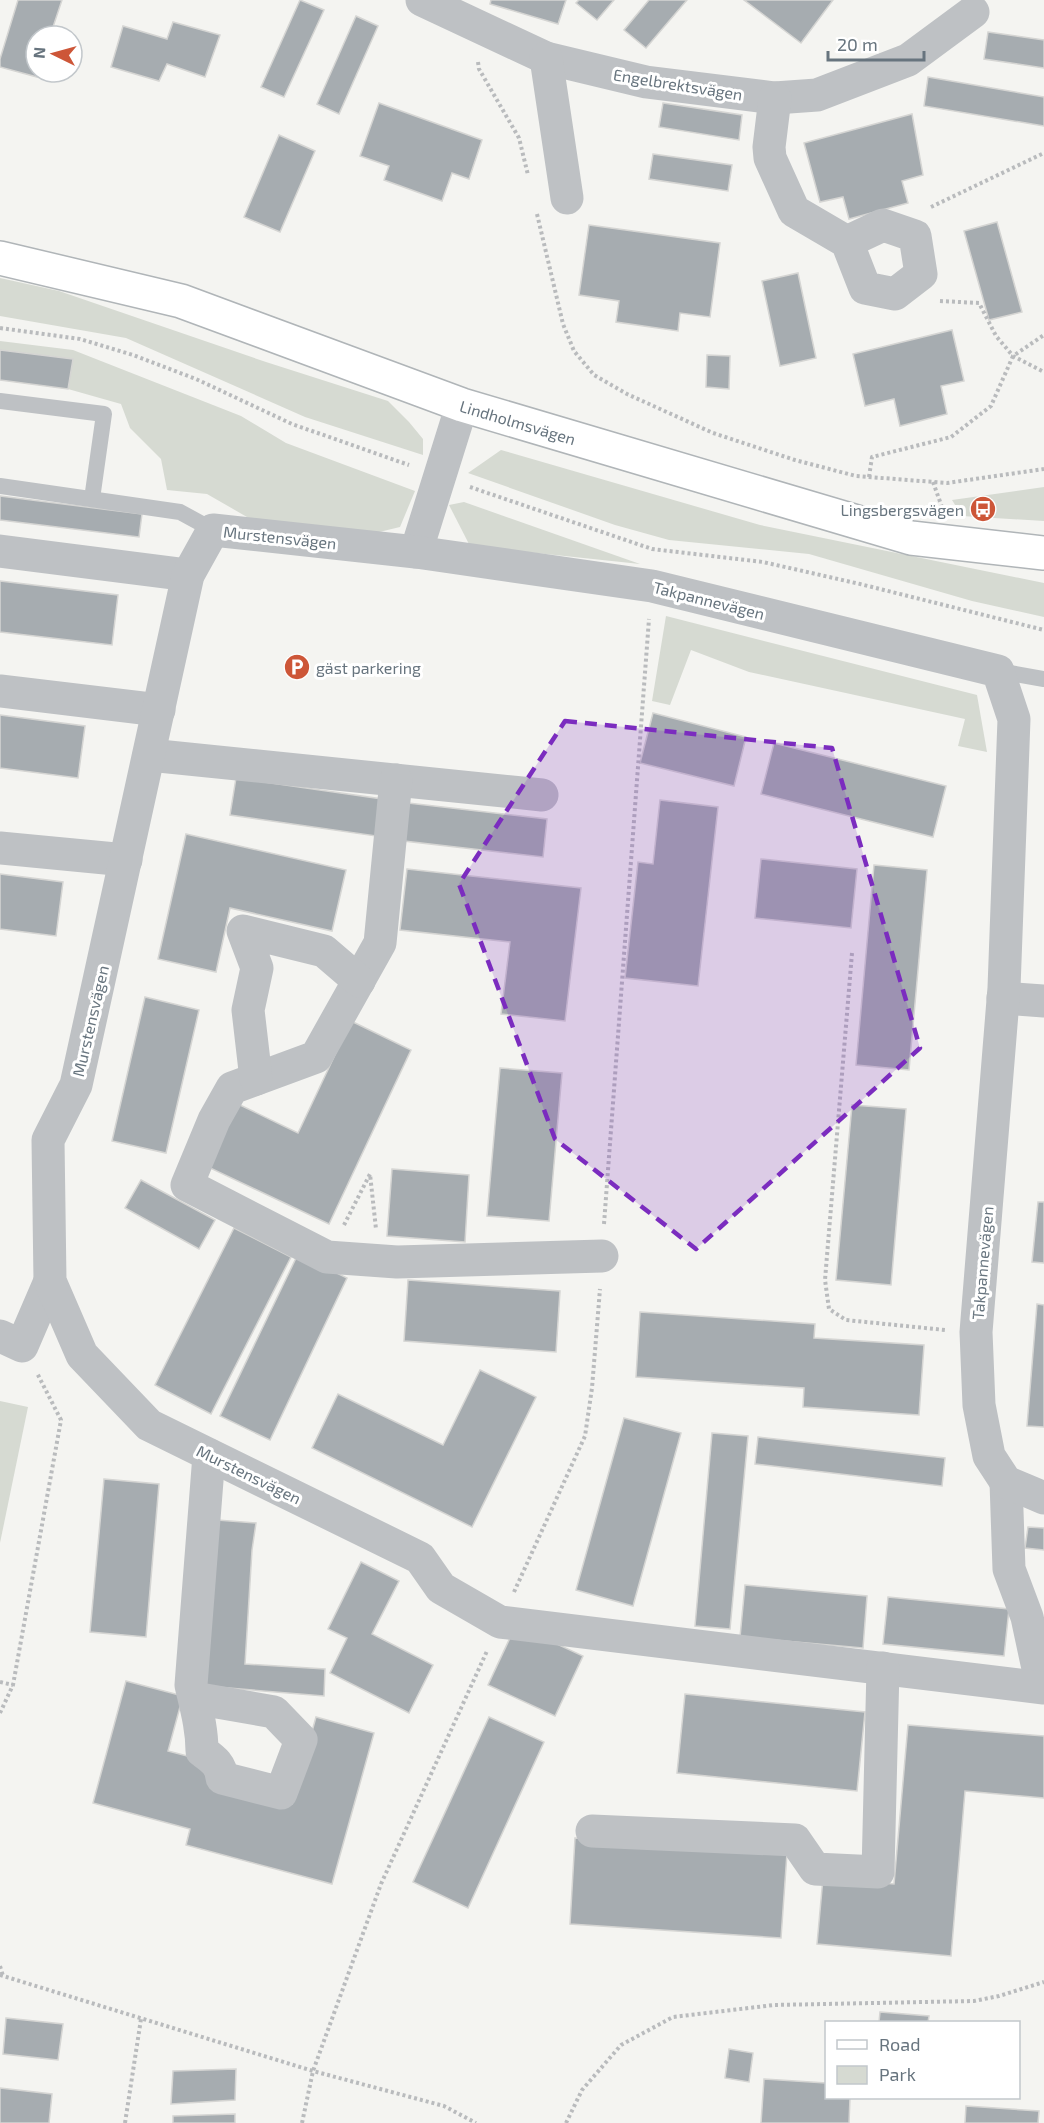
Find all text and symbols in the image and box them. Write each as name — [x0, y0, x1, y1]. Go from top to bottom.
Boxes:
north arrow — [24, 24, 84, 84]
scale bar — [828, 24, 924, 62]
text: 20 m — [837, 33, 878, 55]
text: N — [29, 46, 49, 59]
street label: Engelbrektsvägen — [612, 64, 744, 104]
street label: Lindholmsvägen — [458, 395, 578, 448]
bus stop icon: Lingsbergsvägen — [968, 494, 998, 524]
place label: Lingsbergsvägen — [840, 500, 964, 519]
street label: Murstensvägen — [222, 522, 338, 552]
street label: Takpannevägen — [651, 577, 767, 623]
parking icon: gäst parkering — [282, 652, 312, 682]
place label: gäst parkering — [316, 658, 421, 677]
street label: Murstensvägen — [68, 963, 112, 1079]
street label: Takpannevägen — [968, 1205, 996, 1321]
street label: Murstensvägen — [194, 1441, 304, 1507]
legend — [825, 2021, 1020, 2099]
text: Road — [879, 2033, 920, 2055]
text: Park — [879, 2063, 916, 2085]

